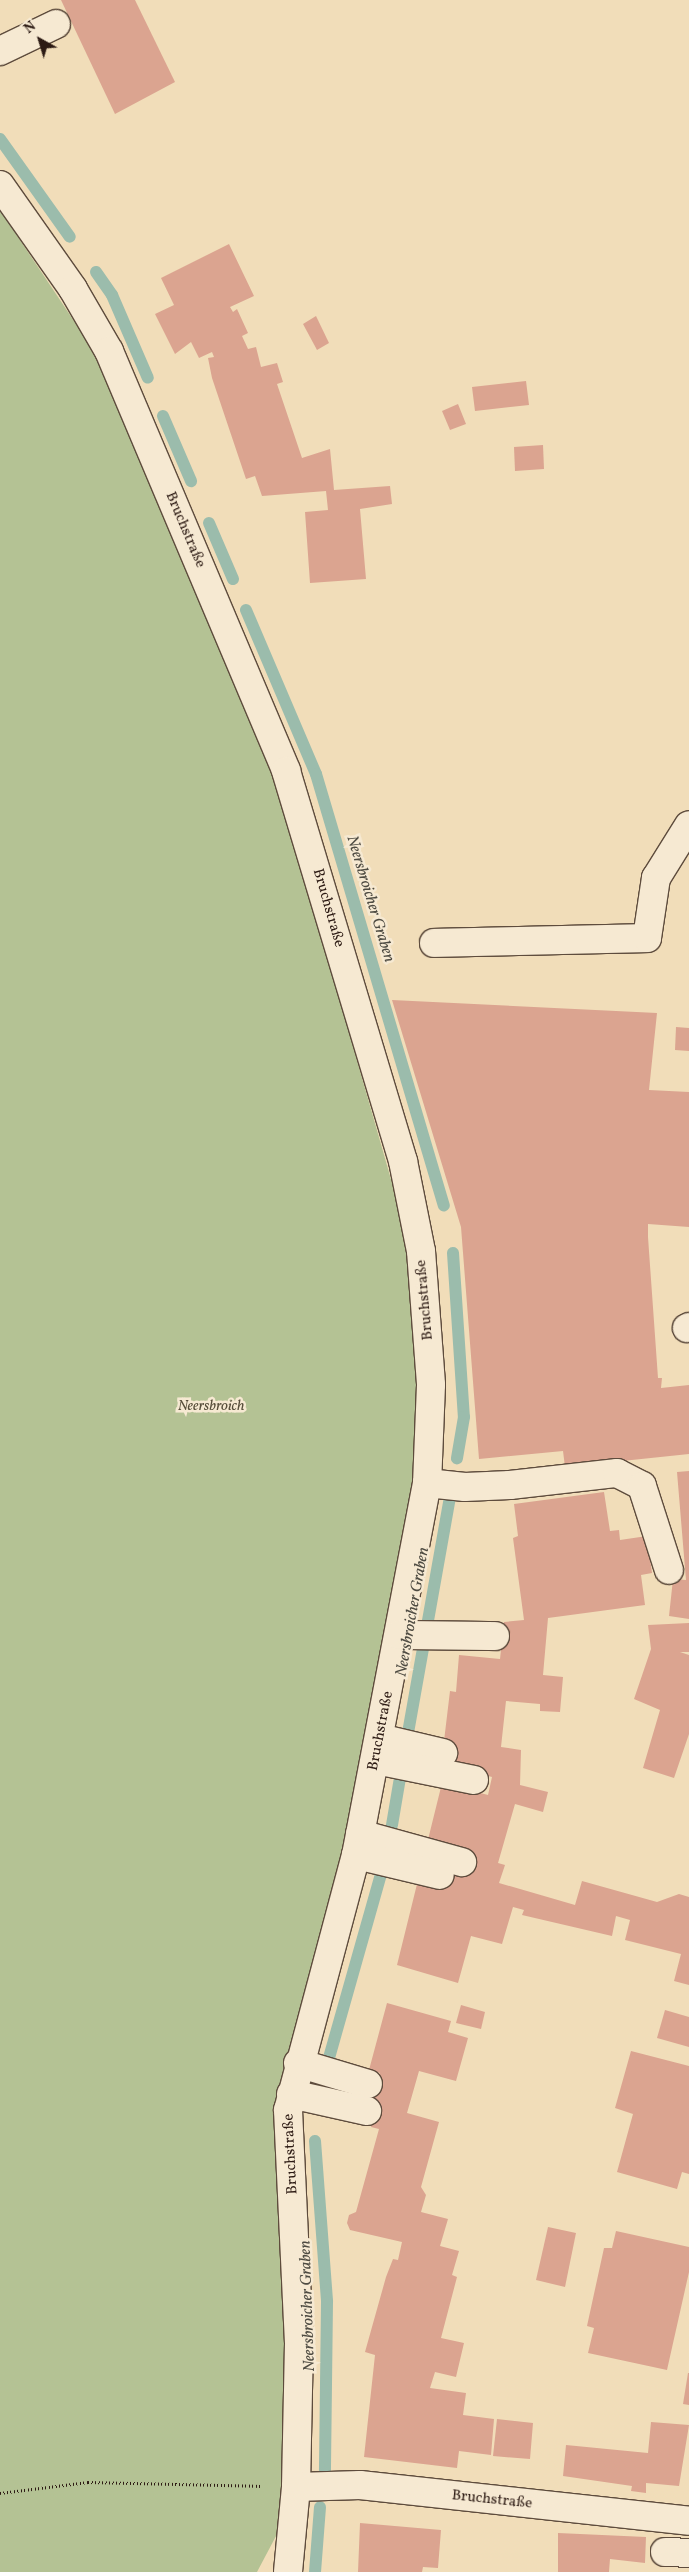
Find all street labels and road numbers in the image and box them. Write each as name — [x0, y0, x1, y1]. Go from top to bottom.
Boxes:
street label: Bruchstraße — [161, 489, 209, 571]
street label: Bruchstraße — [308, 867, 348, 949]
street label: Bruchstraße — [413, 1259, 437, 1341]
street label: Bruchstraße — [364, 1690, 398, 1772]
street label: Bruchstraße — [280, 2113, 302, 2195]
street label: Bruchstraße — [451, 2487, 533, 2513]

